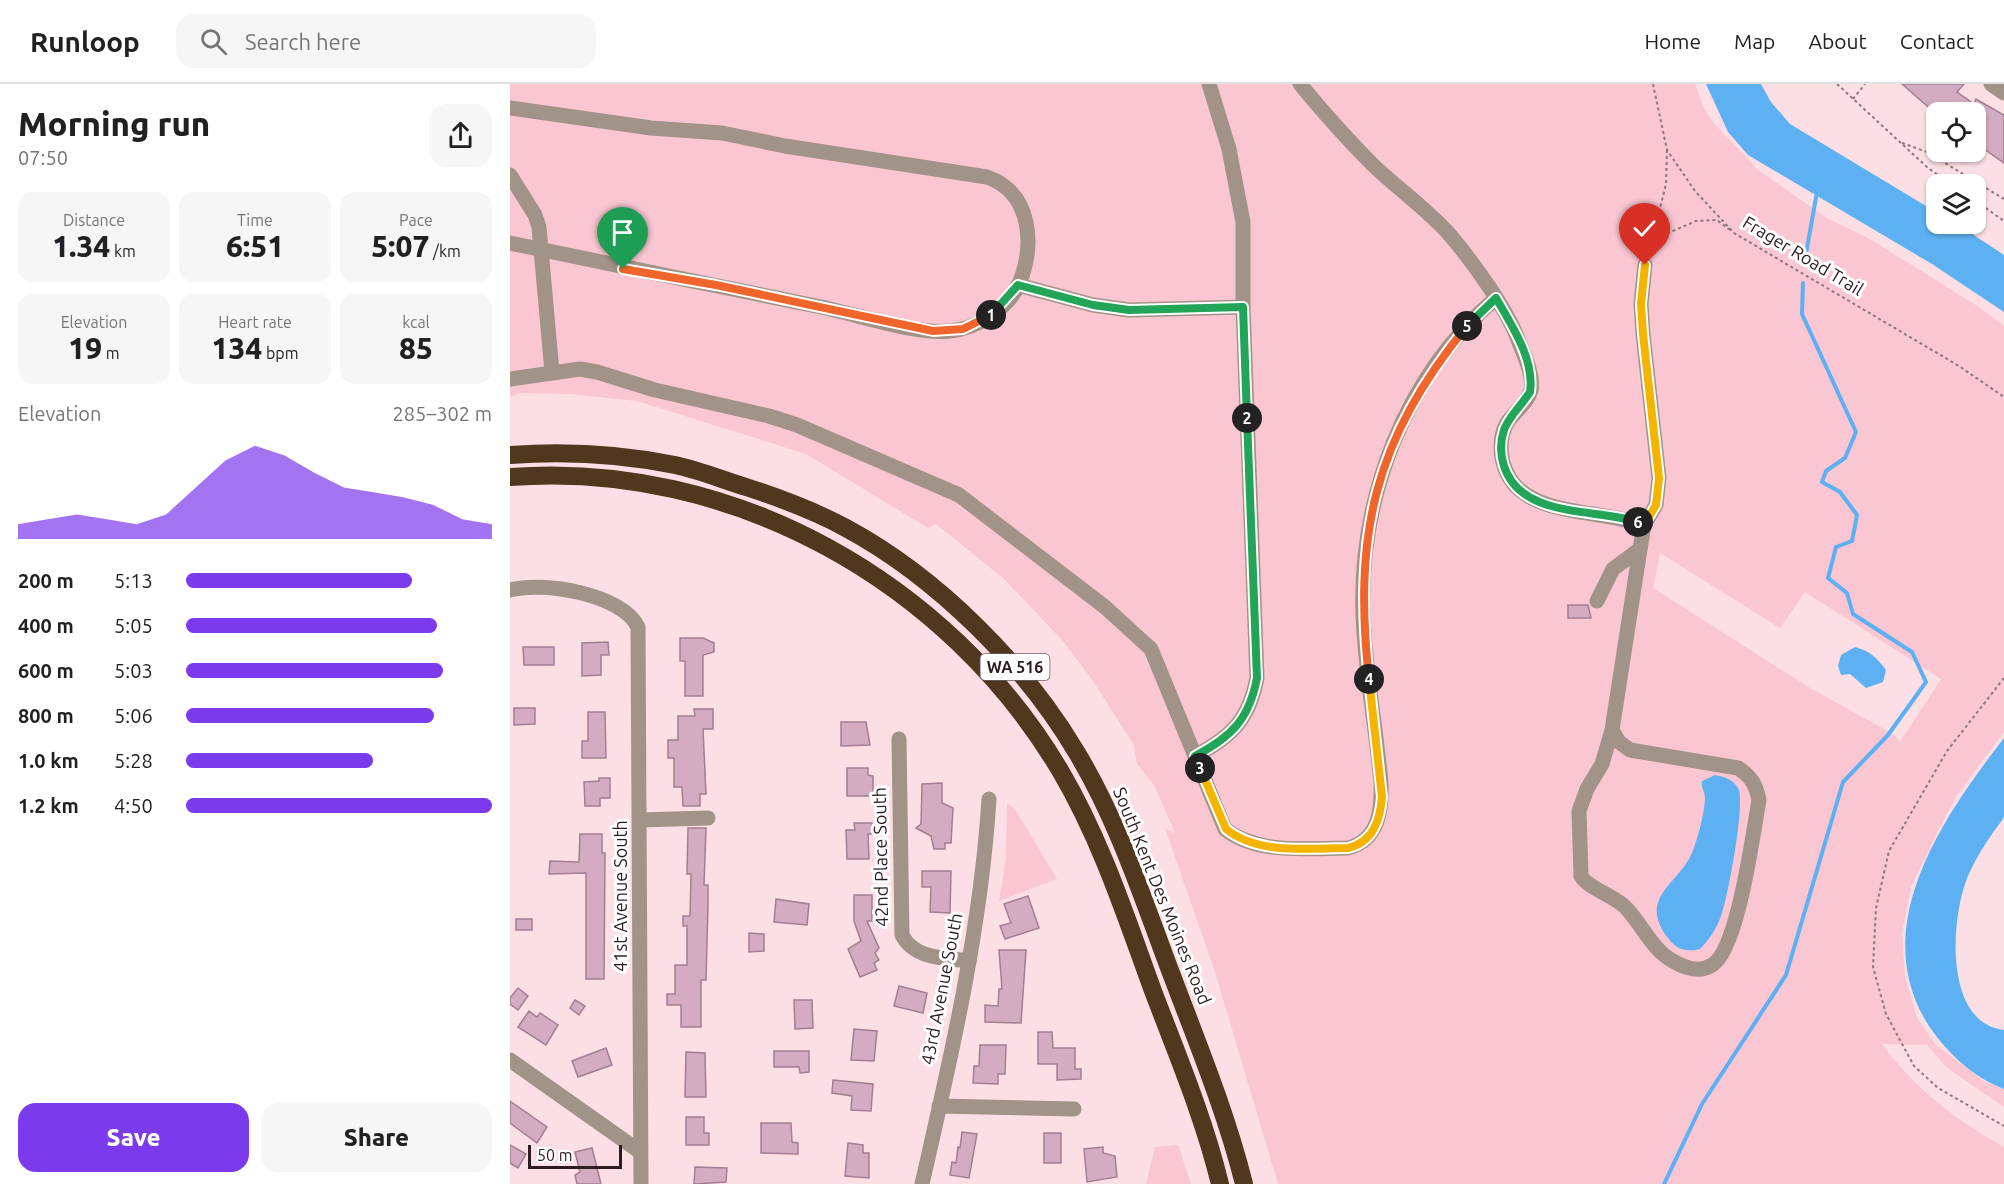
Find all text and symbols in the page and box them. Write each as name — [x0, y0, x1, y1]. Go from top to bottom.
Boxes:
search box — [176, 14, 596, 68]
icon: search — [197, 25, 230, 58]
text: Runloop — [30, 26, 140, 57]
text: Search here — [245, 29, 361, 54]
text: Home — [1644, 29, 1701, 53]
text: Map — [1734, 29, 1775, 53]
text: About — [1808, 29, 1867, 53]
text: Contact — [1900, 29, 1974, 53]
map controls — [1926, 102, 1986, 234]
button: locate — [1926, 102, 1986, 162]
button: share — [429, 104, 492, 167]
text: Morning run — [18, 105, 210, 142]
text: 07:50 — [18, 146, 68, 169]
button: layers — [1926, 174, 1986, 234]
pin — [1619, 203, 1670, 265]
pin — [597, 207, 648, 269]
text: Distance — [63, 211, 125, 229]
text: Time — [237, 211, 273, 229]
text: Pace — [399, 211, 433, 229]
street label: Frager Road Trail — [1740, 211, 1867, 299]
icon: check — [1628, 212, 1661, 245]
icon: arrive — [606, 216, 639, 249]
text: 1.34 — [52, 229, 110, 263]
text: 6:51 — [226, 229, 284, 263]
text: 5:07 — [371, 229, 429, 263]
text: km — [110, 242, 136, 260]
text: /km — [429, 242, 461, 260]
pin: 1 — [976, 300, 1006, 330]
text: 1 — [986, 306, 996, 324]
pin: 5 — [1452, 311, 1482, 341]
text: Elevation — [61, 313, 127, 331]
text: Heart rate — [218, 313, 292, 331]
text: kcal — [402, 313, 430, 331]
text: 5 — [1462, 317, 1472, 335]
text: 19 — [68, 331, 102, 365]
text: 134 — [212, 331, 262, 365]
text: 85 — [399, 331, 433, 365]
text: m — [102, 344, 120, 362]
text: bpm — [262, 344, 298, 362]
text: Elevation — [18, 402, 101, 425]
text: 285–302 m — [393, 402, 492, 425]
pin: 2 — [1232, 403, 1262, 433]
text: 2 — [1242, 409, 1252, 427]
pin: 6 — [1623, 507, 1653, 537]
text: 6 — [1633, 513, 1643, 531]
text: 200 m — [18, 569, 74, 592]
text: 5:13 — [114, 569, 153, 592]
text: 400 m — [18, 614, 74, 637]
text: 5:05 — [114, 614, 153, 637]
road number: WA 516 — [980, 654, 1050, 680]
text: 600 m — [18, 659, 74, 682]
text: 5:03 — [114, 659, 153, 682]
pin: 4 — [1354, 664, 1384, 694]
text: 4 — [1364, 670, 1374, 688]
text: 800 m — [18, 704, 74, 727]
text: 5:06 — [114, 704, 153, 727]
text: 1.0 km — [18, 749, 79, 772]
text: 5:28 — [114, 749, 153, 772]
pin: 3 — [1185, 753, 1215, 783]
text: 3 — [1195, 759, 1205, 777]
street label: South Kent Des Moines Road — [1110, 784, 1216, 1007]
street label: 42nd Place South — [869, 787, 891, 927]
text: 1.2 km — [18, 794, 79, 817]
text: 4:50 — [114, 794, 153, 817]
street label: 41st Avenue South — [610, 820, 630, 972]
street label: 43rd Avenue South — [916, 911, 966, 1066]
button: Save — [18, 1103, 249, 1172]
button: Share — [261, 1103, 492, 1172]
scale bar — [528, 1142, 622, 1170]
text: 50 m — [537, 1146, 573, 1164]

